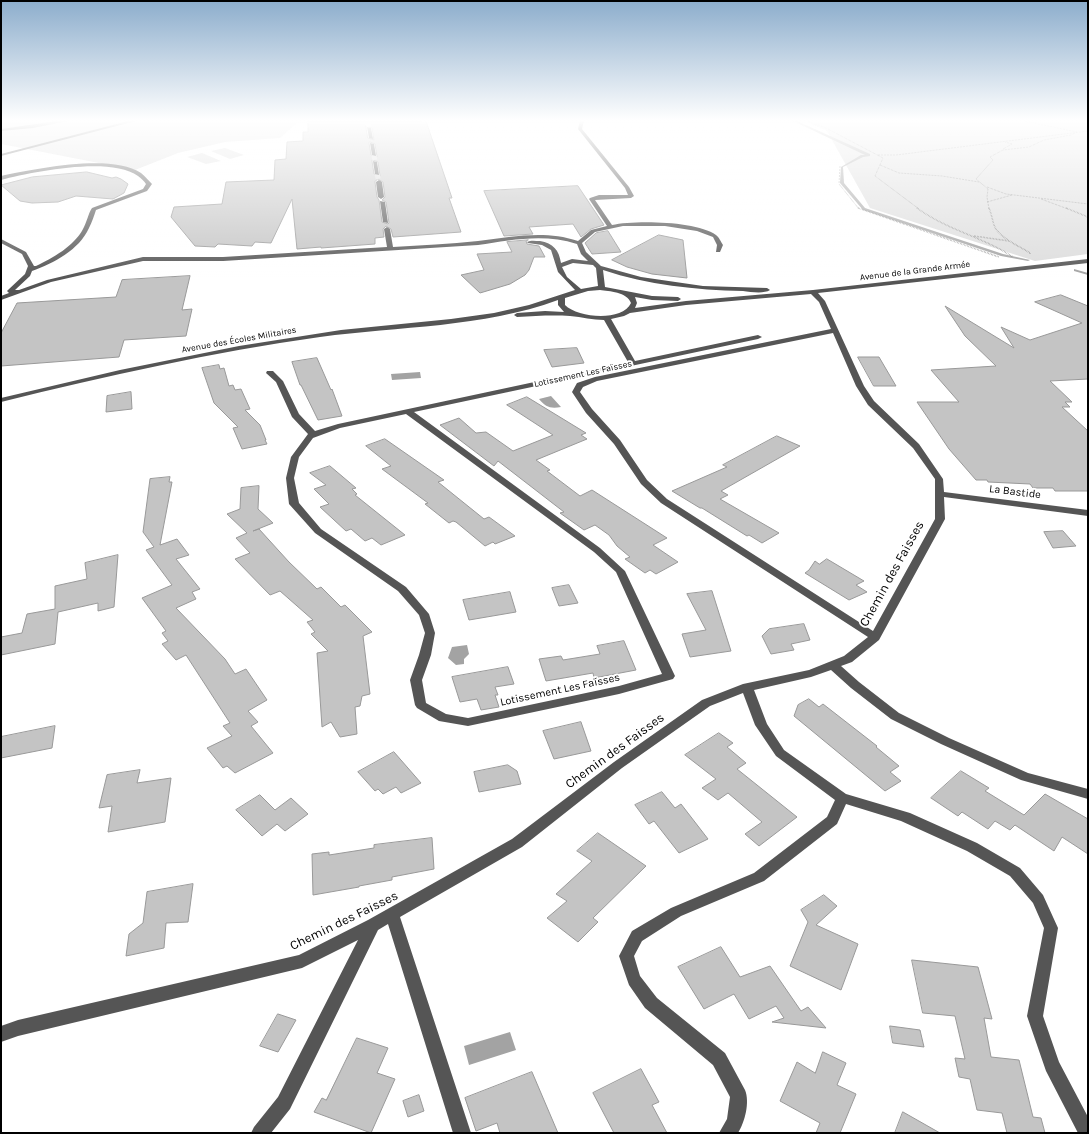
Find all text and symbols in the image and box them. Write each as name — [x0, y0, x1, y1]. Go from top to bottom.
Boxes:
street label: Avenue de la Grande Armée — [859, 259, 971, 283]
street label: Avenue des Écoles Militaires — [181, 325, 297, 355]
street label: Lotissement Les Faïsses — [533, 358, 633, 390]
street label: La Bastide — [988, 482, 1042, 502]
street label: Chemin des Faisses — [856, 518, 928, 630]
street label: Lotissement Les Faïsses — [499, 671, 621, 709]
street label: Chemin des Faisses — [562, 710, 668, 792]
street label: Chemin des Faisses — [287, 888, 401, 954]

